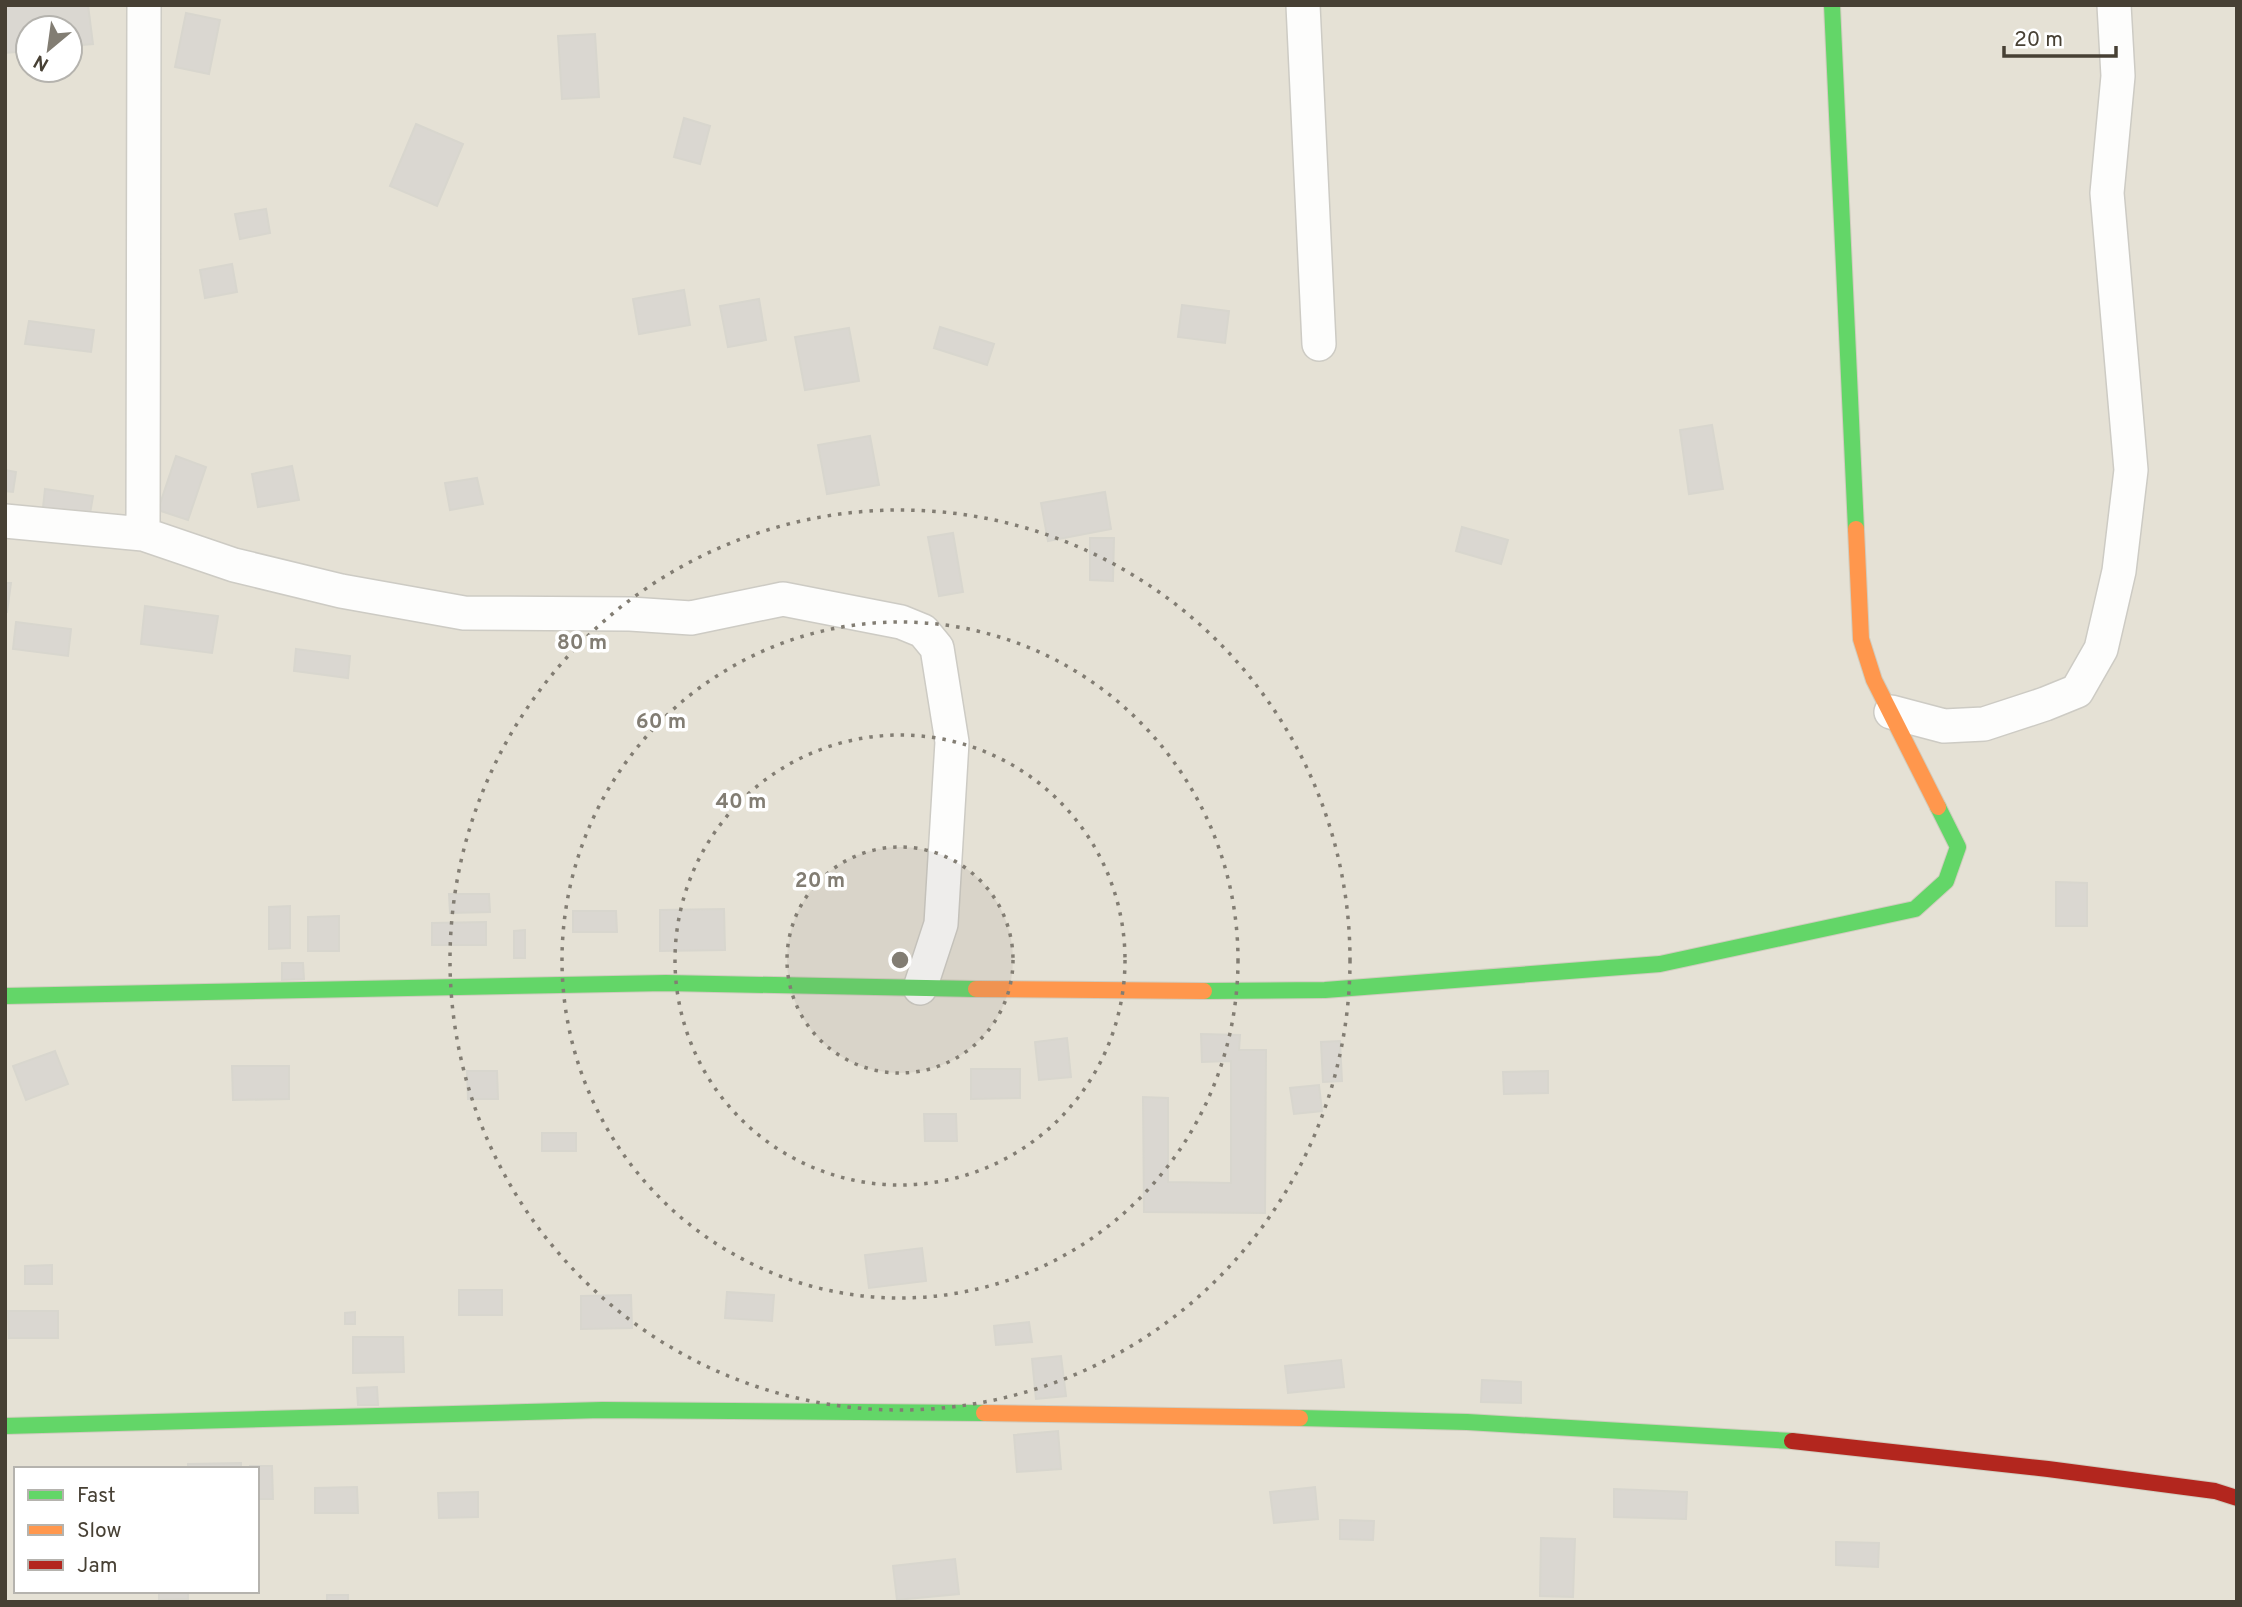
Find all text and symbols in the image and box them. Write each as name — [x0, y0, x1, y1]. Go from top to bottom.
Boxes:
north arrow — [14, 14, 84, 84]
scale bar — [2004, 14, 2116, 58]
text: 20 m — [2014, 27, 2063, 54]
text: N — [30, 48, 54, 76]
text: 80 m — [557, 630, 607, 657]
text: 60 m — [636, 709, 686, 736]
text: 40 m — [716, 789, 766, 816]
text: 20 m — [795, 868, 845, 895]
centre of rings — [888, 948, 912, 972]
legend — [14, 1467, 259, 1593]
text: Fast — [77, 1483, 116, 1510]
text: Slow — [77, 1518, 122, 1545]
text: Jam — [77, 1553, 118, 1580]

